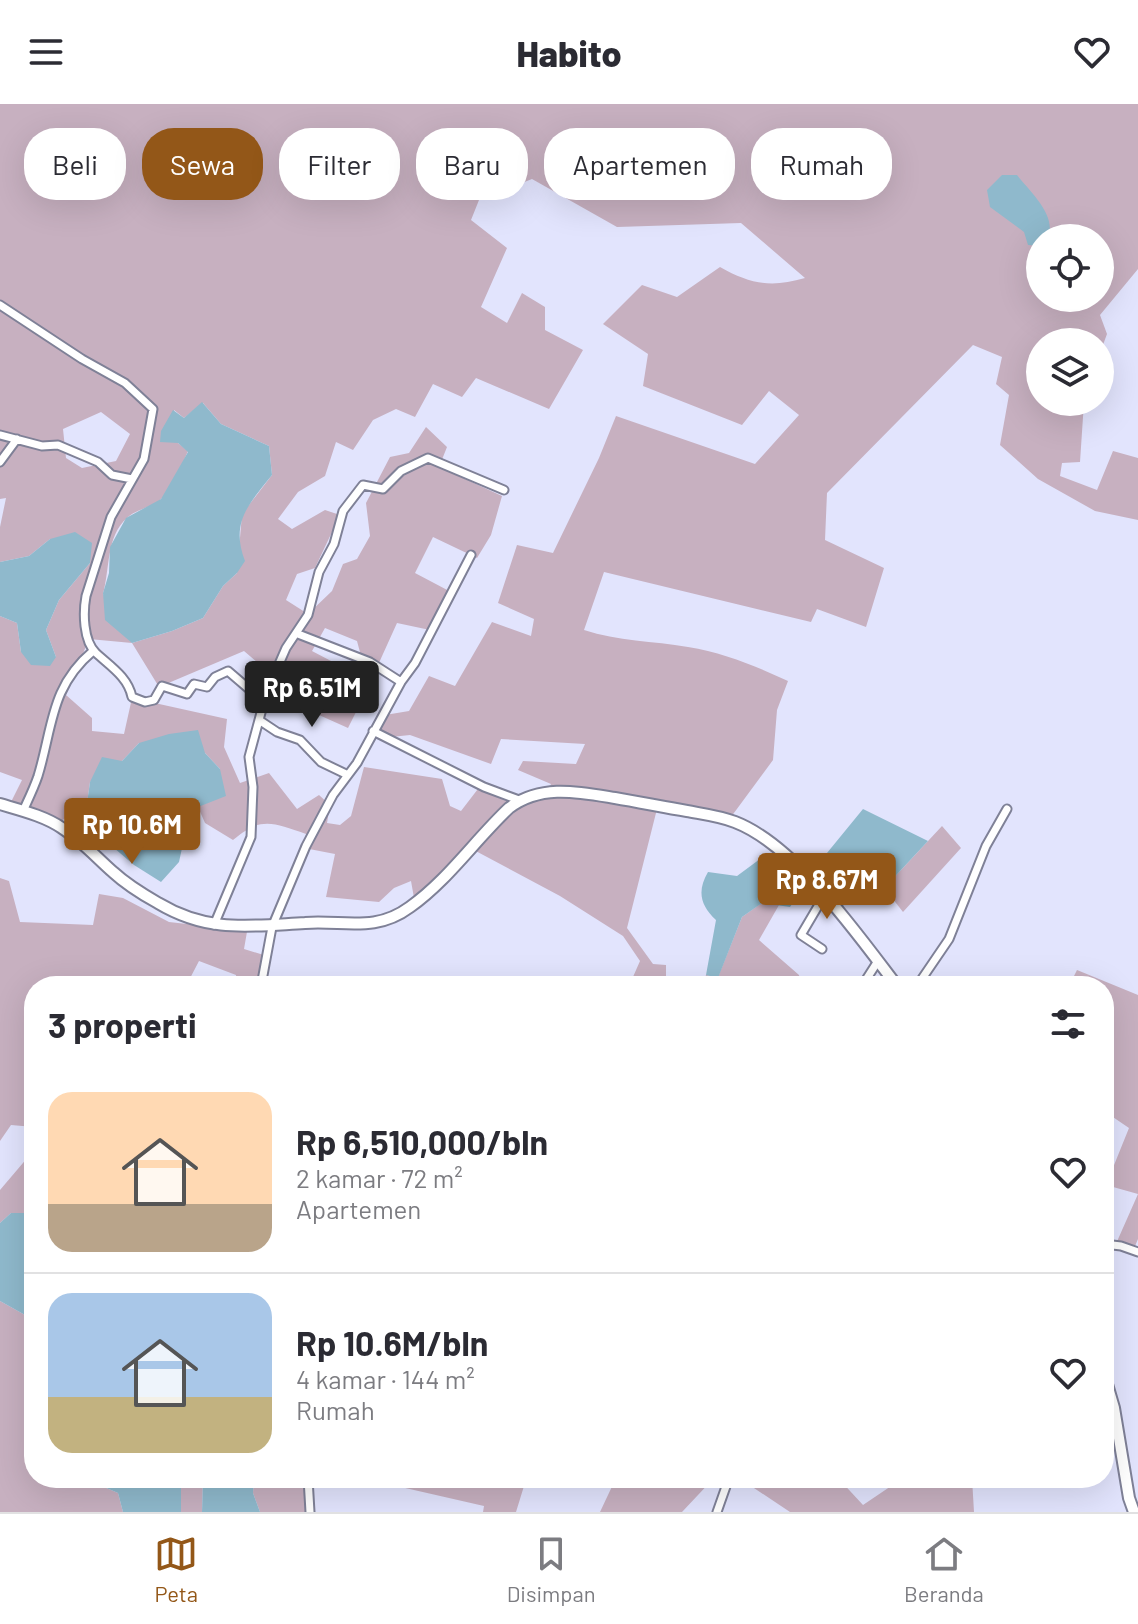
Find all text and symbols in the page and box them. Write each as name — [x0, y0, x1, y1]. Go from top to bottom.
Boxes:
icon: menu — [24, 30, 68, 74]
icon: heart — [1070, 30, 1114, 74]
text: Habito — [516, 31, 622, 74]
chip: Beli — [24, 128, 126, 200]
chip: Sewa — [142, 128, 263, 200]
chip: Filter — [279, 128, 400, 200]
chip: Baru — [416, 128, 528, 200]
chip: Apartemen — [544, 128, 735, 200]
chip: Rumah — [751, 128, 892, 200]
map controls — [1026, 224, 1114, 416]
button: locate — [1026, 224, 1114, 312]
button: layers — [1026, 328, 1114, 416]
pin: Rp 6.51M — [229, 661, 395, 729]
text: Rp 6.51M — [263, 671, 361, 702]
pin: Rp 10.6M — [49, 798, 215, 866]
text: Rp 10.6M — [82, 808, 182, 839]
pin: Rp 8.67M — [744, 853, 910, 921]
text: Rp 8.67M — [776, 863, 878, 894]
icon: filters — [1046, 1002, 1090, 1046]
text: 3 properti — [48, 1004, 197, 1045]
text: Rp 6,510,000/bln — [296, 1121, 548, 1162]
icon: home — [112, 1124, 208, 1220]
icon: heart — [1046, 1150, 1090, 1194]
text: 2 kamar · 72 m² — [296, 1162, 463, 1193]
text: Apartemen — [296, 1193, 421, 1224]
text: Rp 10.6M/bln — [296, 1322, 488, 1363]
icon: home — [112, 1325, 208, 1421]
icon: heart — [1046, 1351, 1090, 1395]
text: 4 kamar · 144 m² — [296, 1363, 475, 1394]
text: Rumah — [296, 1394, 375, 1425]
tab: Peta — [154, 1532, 198, 1606]
tab: Disimpan — [507, 1532, 596, 1606]
tab: Beranda — [904, 1532, 984, 1606]

